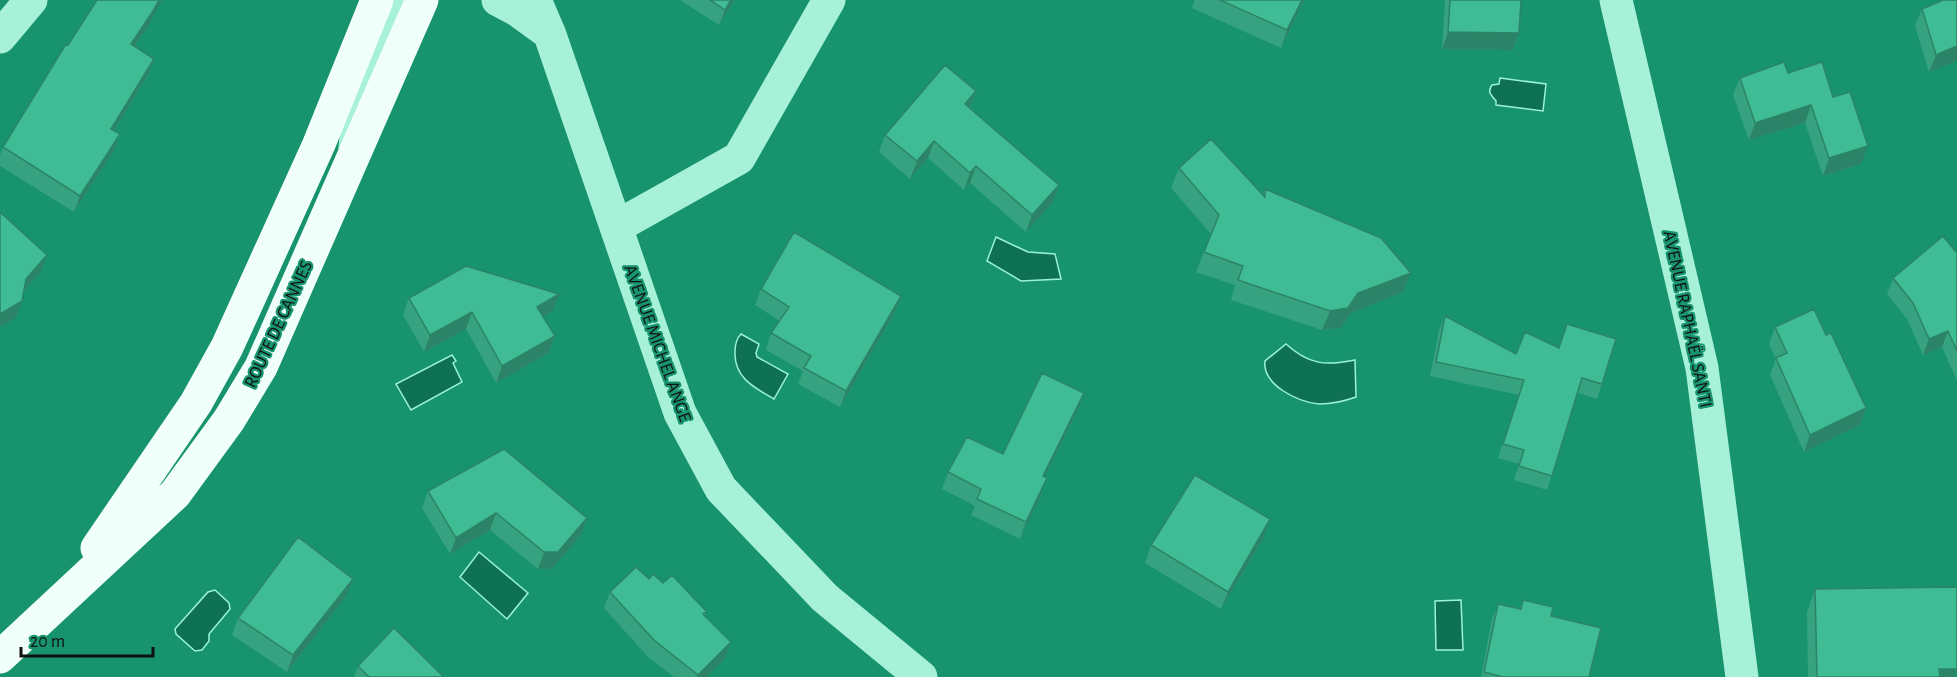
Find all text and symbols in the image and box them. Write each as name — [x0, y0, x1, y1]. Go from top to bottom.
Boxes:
street label: AVENUE RAPHAËL SANTI — [1659, 229, 1717, 409]
street label: ROUTE DE CANNES — [242, 258, 316, 391]
street label: AVENUE MICHEL ANGE — [620, 263, 694, 424]
scale bar — [21, 620, 153, 658]
text: 20 m — [30, 633, 65, 651]

